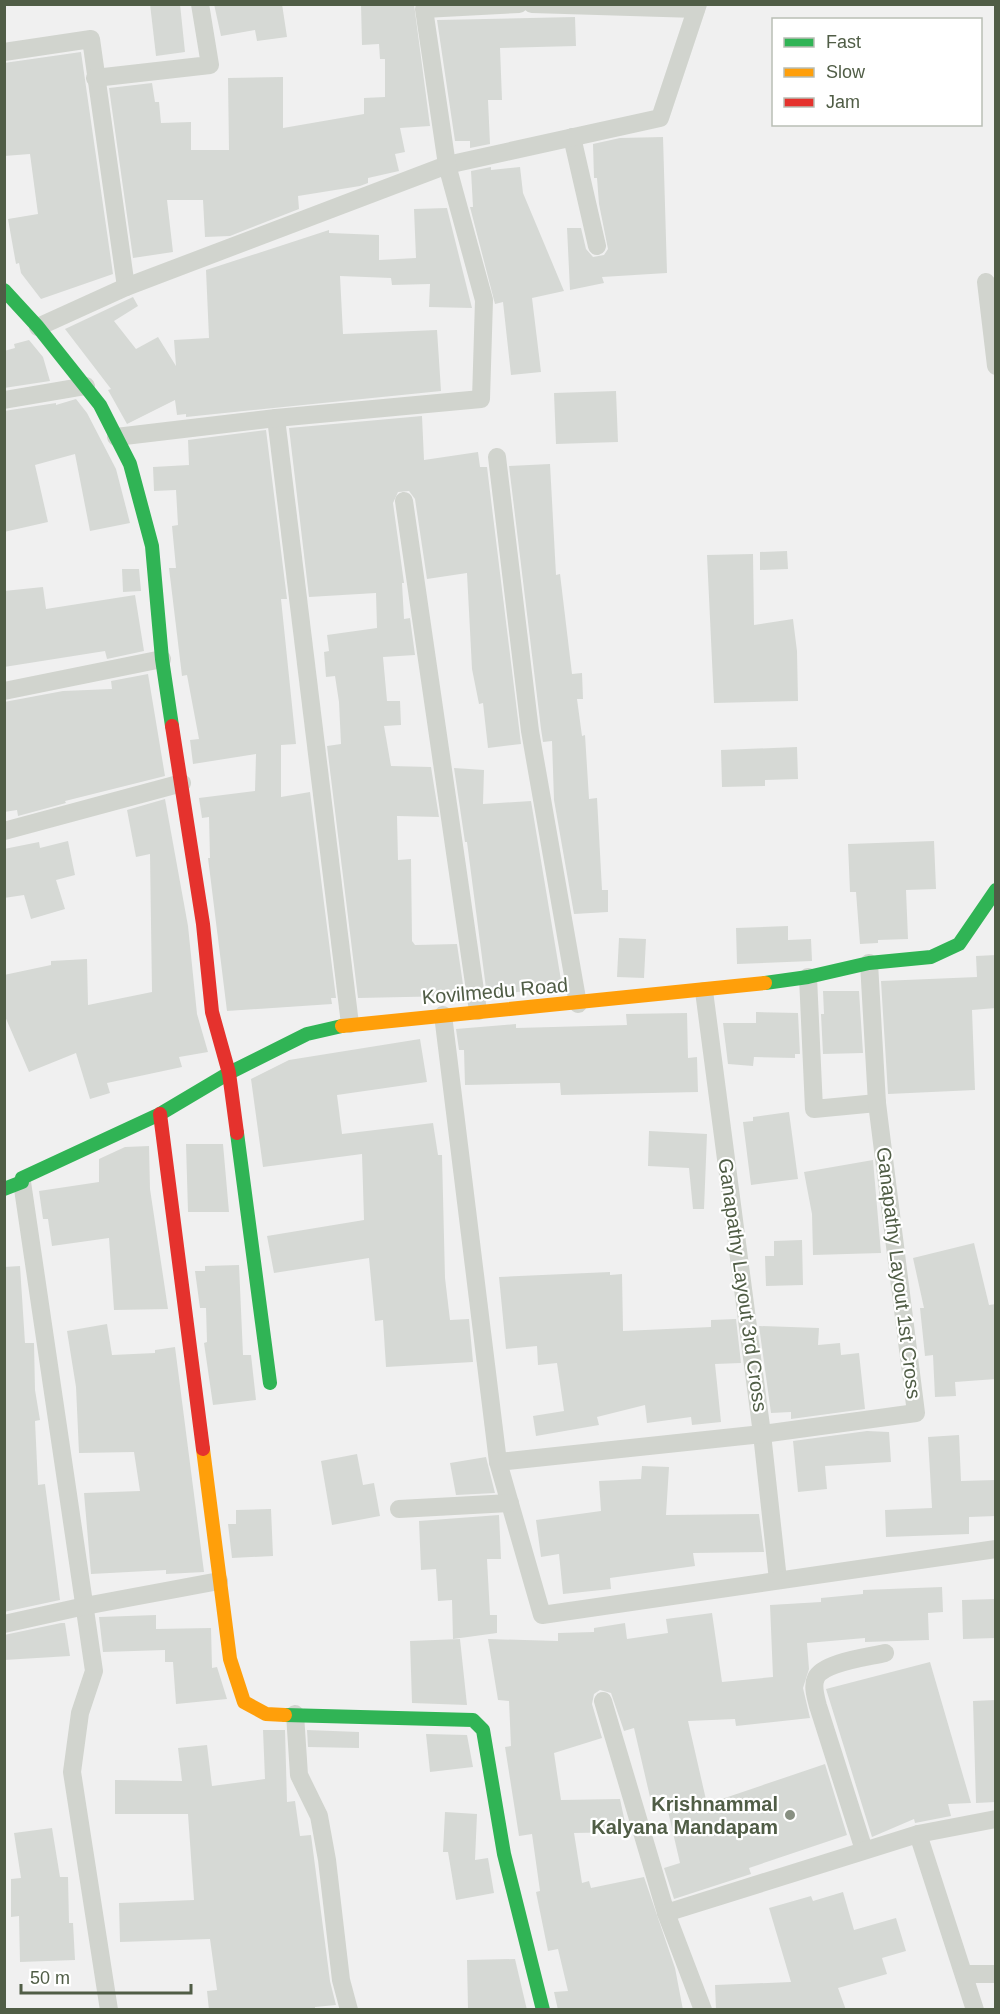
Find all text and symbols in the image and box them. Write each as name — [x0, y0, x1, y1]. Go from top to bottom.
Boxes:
legend — [772, 18, 982, 126]
text: Fast — [826, 32, 861, 52]
text: Slow — [826, 62, 866, 82]
text: Jam — [826, 92, 860, 112]
street label: Kovilmedu Road — [421, 974, 569, 1008]
street label: Ganapathy Layout 1st Cross — [873, 1146, 925, 1400]
street label: Ganapathy Layout 3rd Cross — [714, 1157, 772, 1413]
place label: Krishnammal Kalyana Mandapam — [591, 1793, 778, 1838]
marker: Krishnammal Kalyana Mandapam — [783, 1808, 797, 1822]
scale bar — [21, 1957, 190, 1995]
text: 50 m — [30, 1968, 70, 1988]

